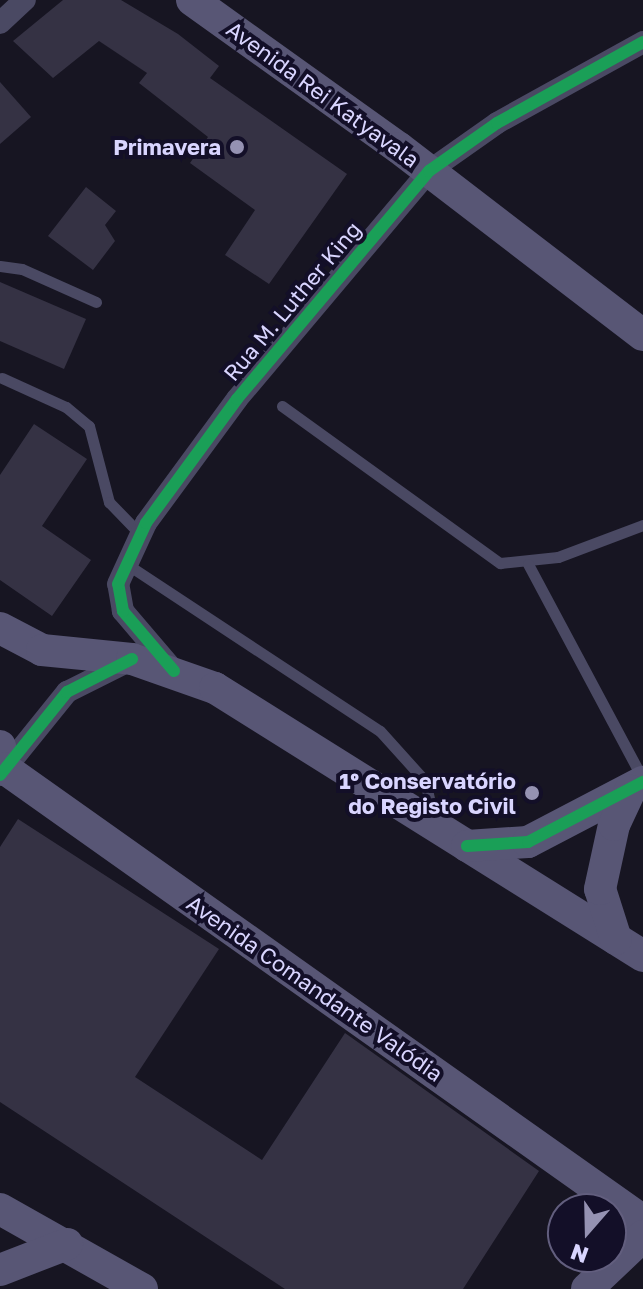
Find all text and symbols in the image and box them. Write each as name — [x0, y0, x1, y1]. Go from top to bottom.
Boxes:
street label: Avenida Rei Katyavala — [222, 15, 424, 173]
place label: Primavera — [113, 134, 221, 160]
marker: Primavera — [228, 138, 246, 156]
street label: Rua M. Luther King — [218, 216, 366, 386]
place label: 1º Conservatório do Registo Civil — [339, 767, 516, 818]
marker: 1º Conservatório do Registo Civil — [523, 784, 541, 802]
street label: Avenida Comandante Valódia — [182, 889, 448, 1087]
north arrow — [547, 1193, 627, 1273]
text: N — [567, 1239, 592, 1270]

